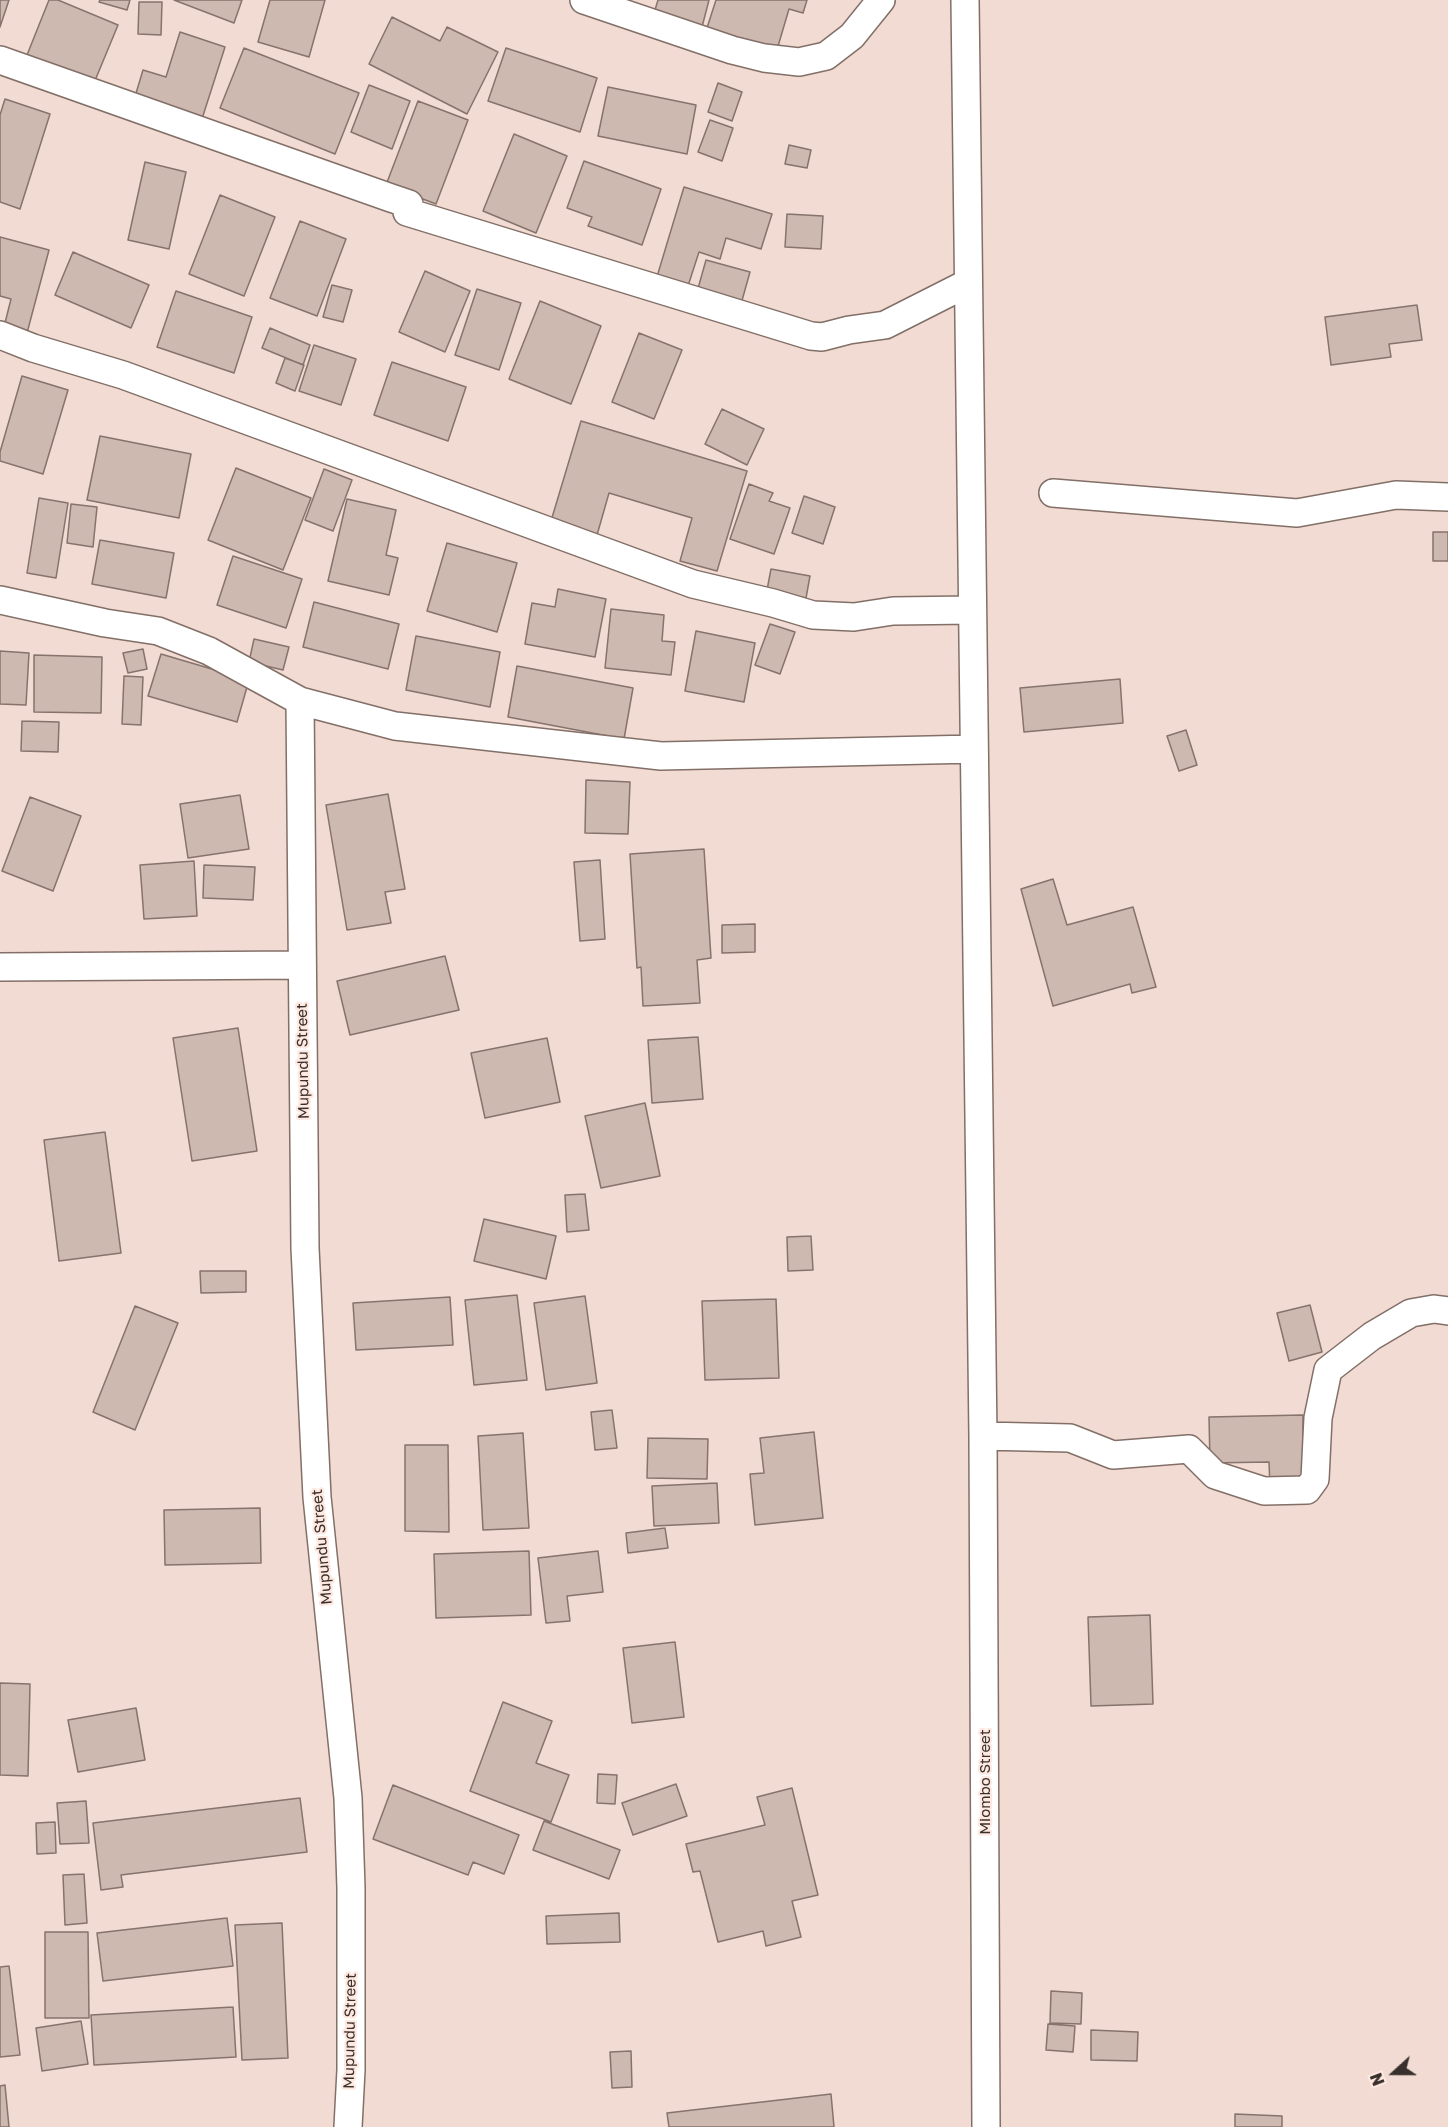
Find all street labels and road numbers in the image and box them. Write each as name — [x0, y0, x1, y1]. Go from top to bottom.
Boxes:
street label: Mupundu Street — [293, 1003, 313, 1119]
street label: Mupundu Street — [308, 1488, 336, 1606]
street label: Miombo Street — [976, 1729, 994, 1835]
street label: Mupundu Street — [340, 1973, 360, 2089]

